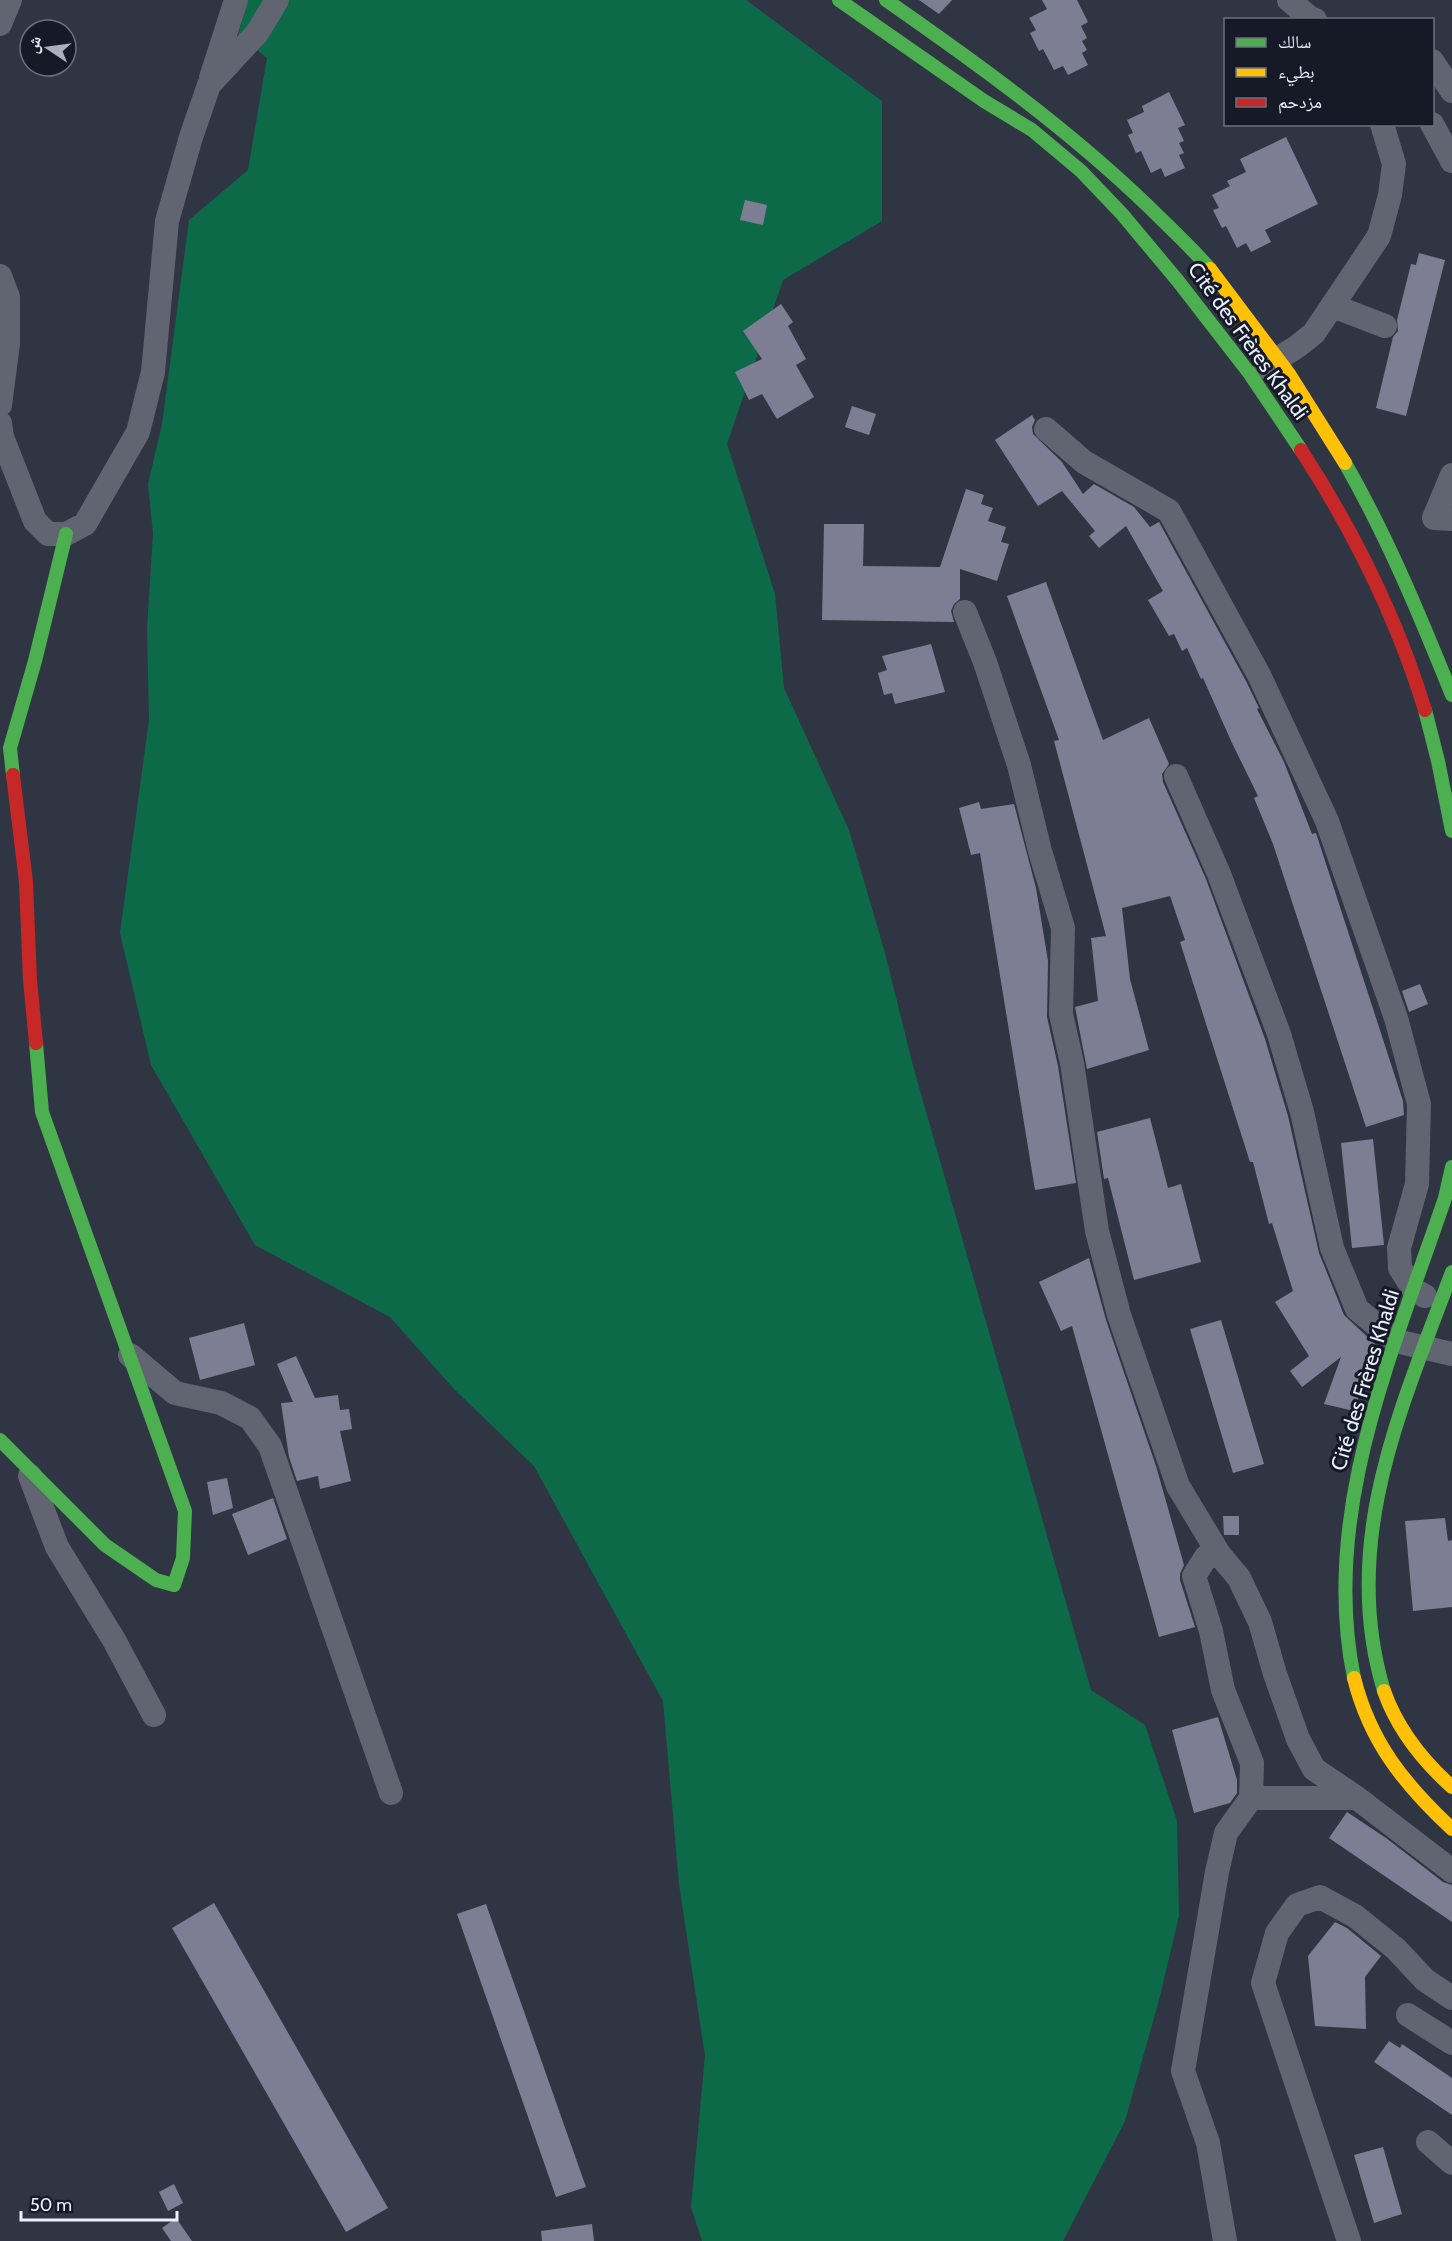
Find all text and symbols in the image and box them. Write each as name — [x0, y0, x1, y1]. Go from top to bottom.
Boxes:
north arrow — [18, 18, 78, 78]
legend — [1224, 18, 1434, 126]
text: سالك — [1278, 31, 1311, 53]
text: ش — [23, 34, 45, 55]
text: بطيء — [1278, 61, 1315, 87]
text: مزدحم — [1278, 91, 1322, 114]
street label: Cité des Frères Khaldi — [1183, 257, 1314, 424]
street label: Cité des Frères Khaldi — [1325, 1286, 1404, 1474]
scale bar — [21, 2184, 177, 2222]
text: 50 m — [30, 2194, 72, 2216]

